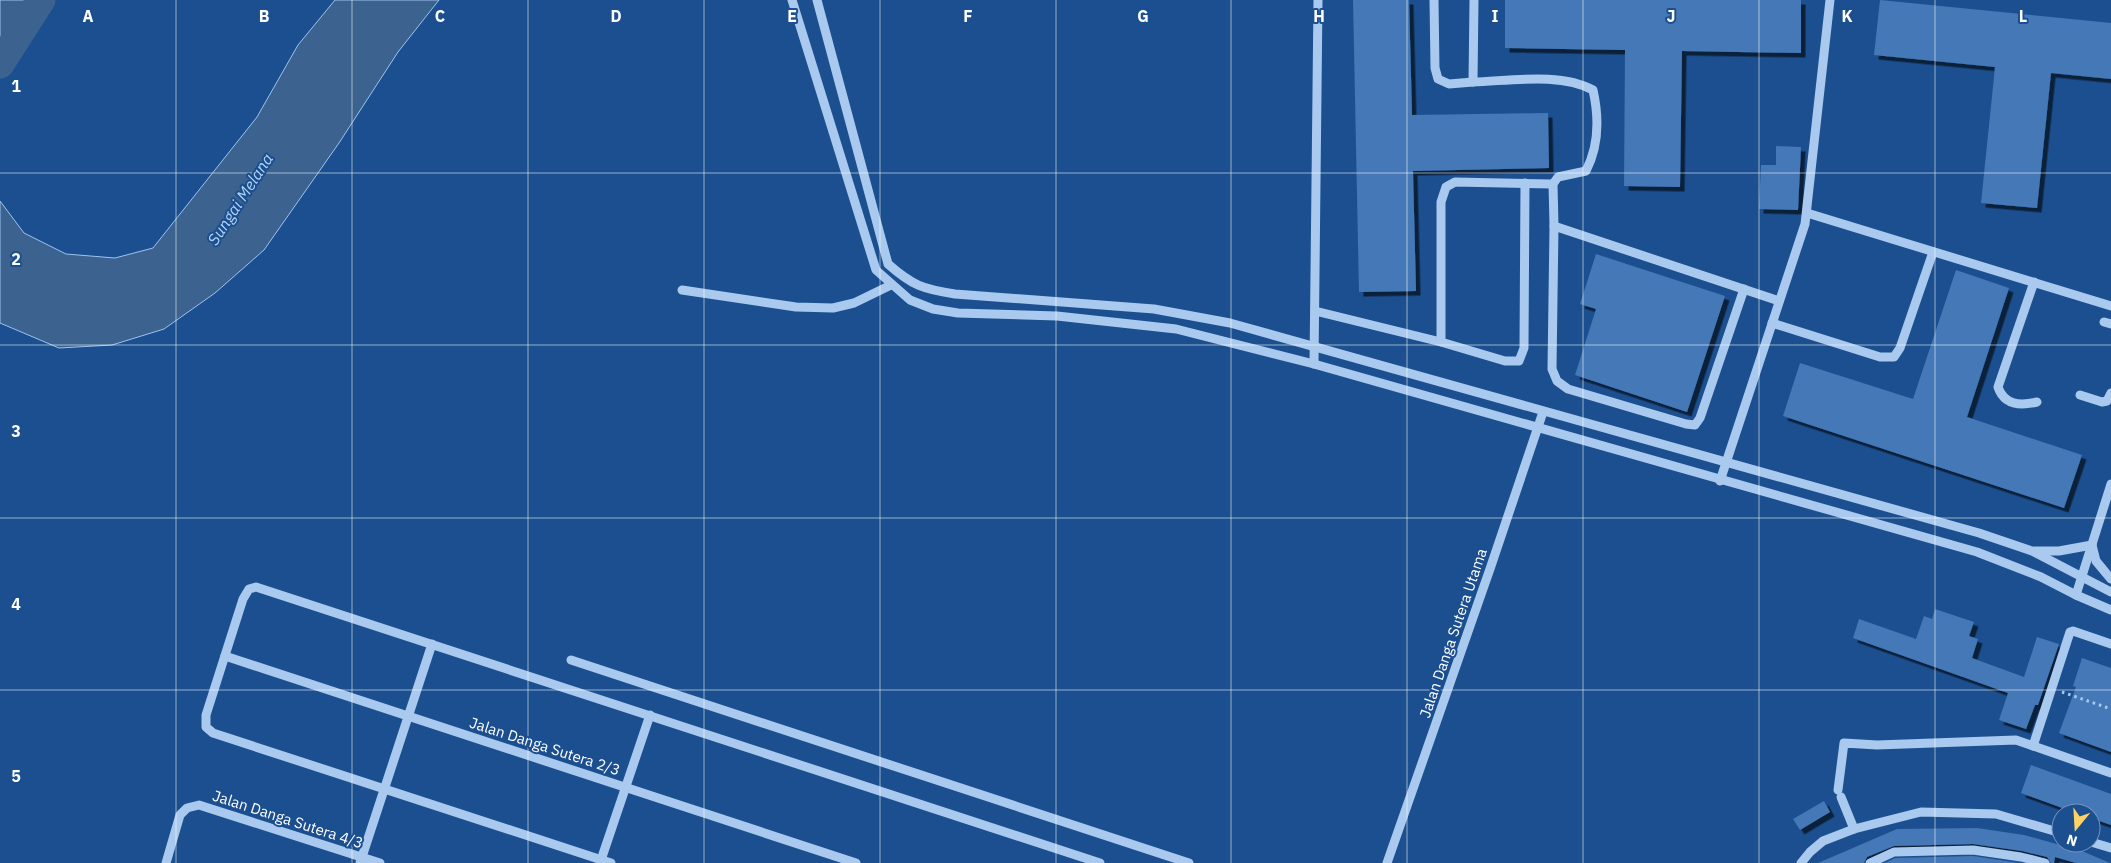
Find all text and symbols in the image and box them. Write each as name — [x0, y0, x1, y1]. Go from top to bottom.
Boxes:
text: A — [83, 6, 94, 26]
text: B — [259, 6, 270, 26]
text: C — [435, 6, 445, 26]
text: D — [610, 6, 622, 26]
text: E — [787, 6, 797, 26]
text: F — [963, 6, 973, 26]
text: G — [1137, 6, 1149, 26]
text: H — [1313, 6, 1325, 26]
text: I — [1492, 6, 1499, 26]
text: J — [1667, 6, 1675, 26]
text: K — [1841, 6, 1853, 26]
text: L — [2019, 6, 2027, 26]
text: 1 — [11, 76, 21, 96]
water label: Sungai Melana — [203, 149, 277, 249]
text: 2 — [11, 249, 21, 269]
text: 3 — [11, 421, 21, 441]
street label: Jalan Danga Sutera Utama — [1415, 546, 1491, 720]
text: 4 — [11, 594, 21, 614]
street label: Jalan Danga Sutera 2/3 — [467, 713, 623, 779]
text: 5 — [11, 766, 21, 786]
street label: Jalan Danga Sutera 4/3 — [210, 786, 366, 852]
north arrow — [2051, 803, 2101, 853]
text: N — [2064, 830, 2080, 850]

